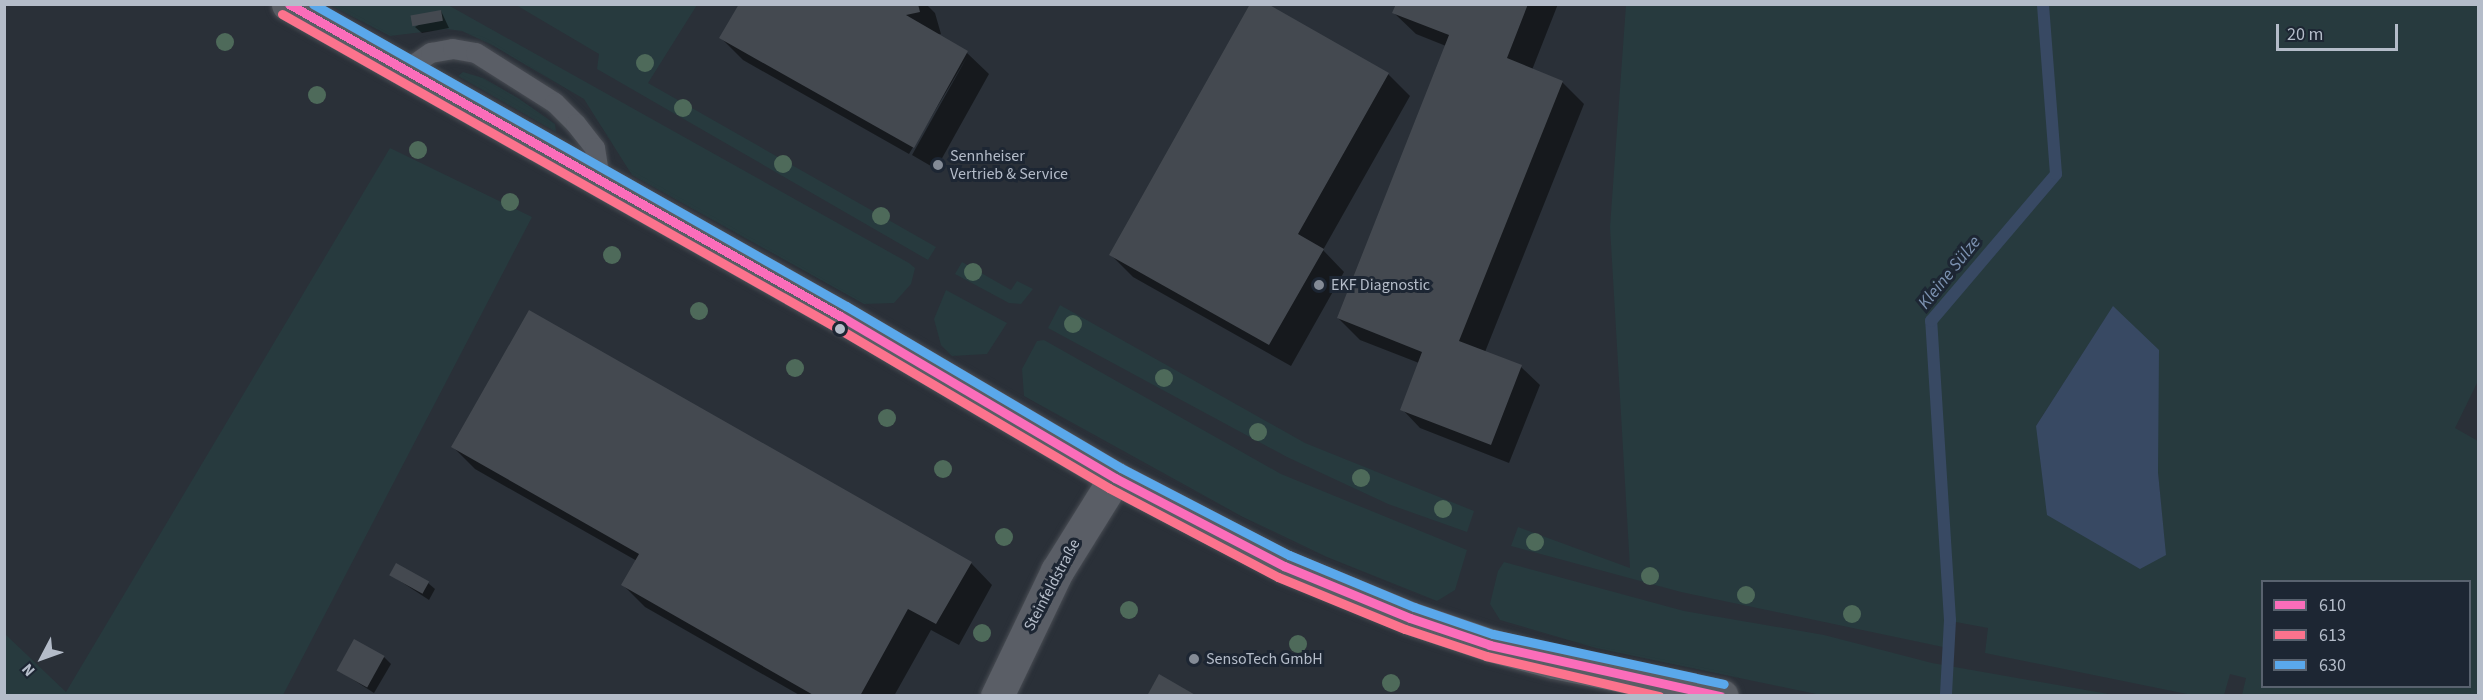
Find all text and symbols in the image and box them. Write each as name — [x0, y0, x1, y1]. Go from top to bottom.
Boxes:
scale bar — [2279, 12, 2400, 50]
text: 20 m — [2287, 22, 2323, 47]
place label: Sennheiser Vertrieb & Service — [950, 146, 1068, 184]
marker: Sennheiser Vertrieb & Service — [931, 158, 945, 172]
water label: Kleine Sülze — [1914, 232, 1986, 314]
place label: EKF Diagnostic — [1331, 275, 1430, 295]
marker: EKF Diagnostic — [1312, 278, 1326, 292]
unlabelled marker — [834, 323, 846, 335]
street label: Steinfeldstraße — [1020, 536, 1084, 634]
legend — [2261, 580, 2471, 688]
text: 610 — [2319, 593, 2346, 618]
text: 613 — [2319, 623, 2346, 648]
north arrow — [12, 628, 72, 688]
place label: SensoTech GmbH — [1206, 649, 1323, 669]
marker: SensoTech GmbH — [1187, 652, 1201, 666]
text: 630 — [2319, 653, 2346, 678]
text: N — [17, 659, 40, 681]

